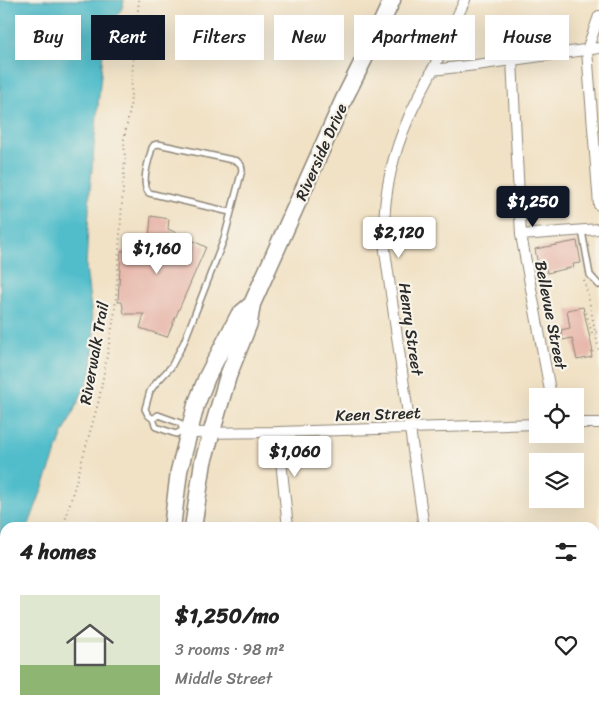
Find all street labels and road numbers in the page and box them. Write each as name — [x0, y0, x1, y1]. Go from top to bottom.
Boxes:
street label: Riverside Drive — [287, 98, 355, 205]
street label: Bellevue Street — [526, 258, 576, 372]
street label: Henry Street — [390, 281, 432, 378]
street label: Riverwalk Trail — [71, 299, 117, 407]
street label: Keen Street — [335, 398, 421, 430]

